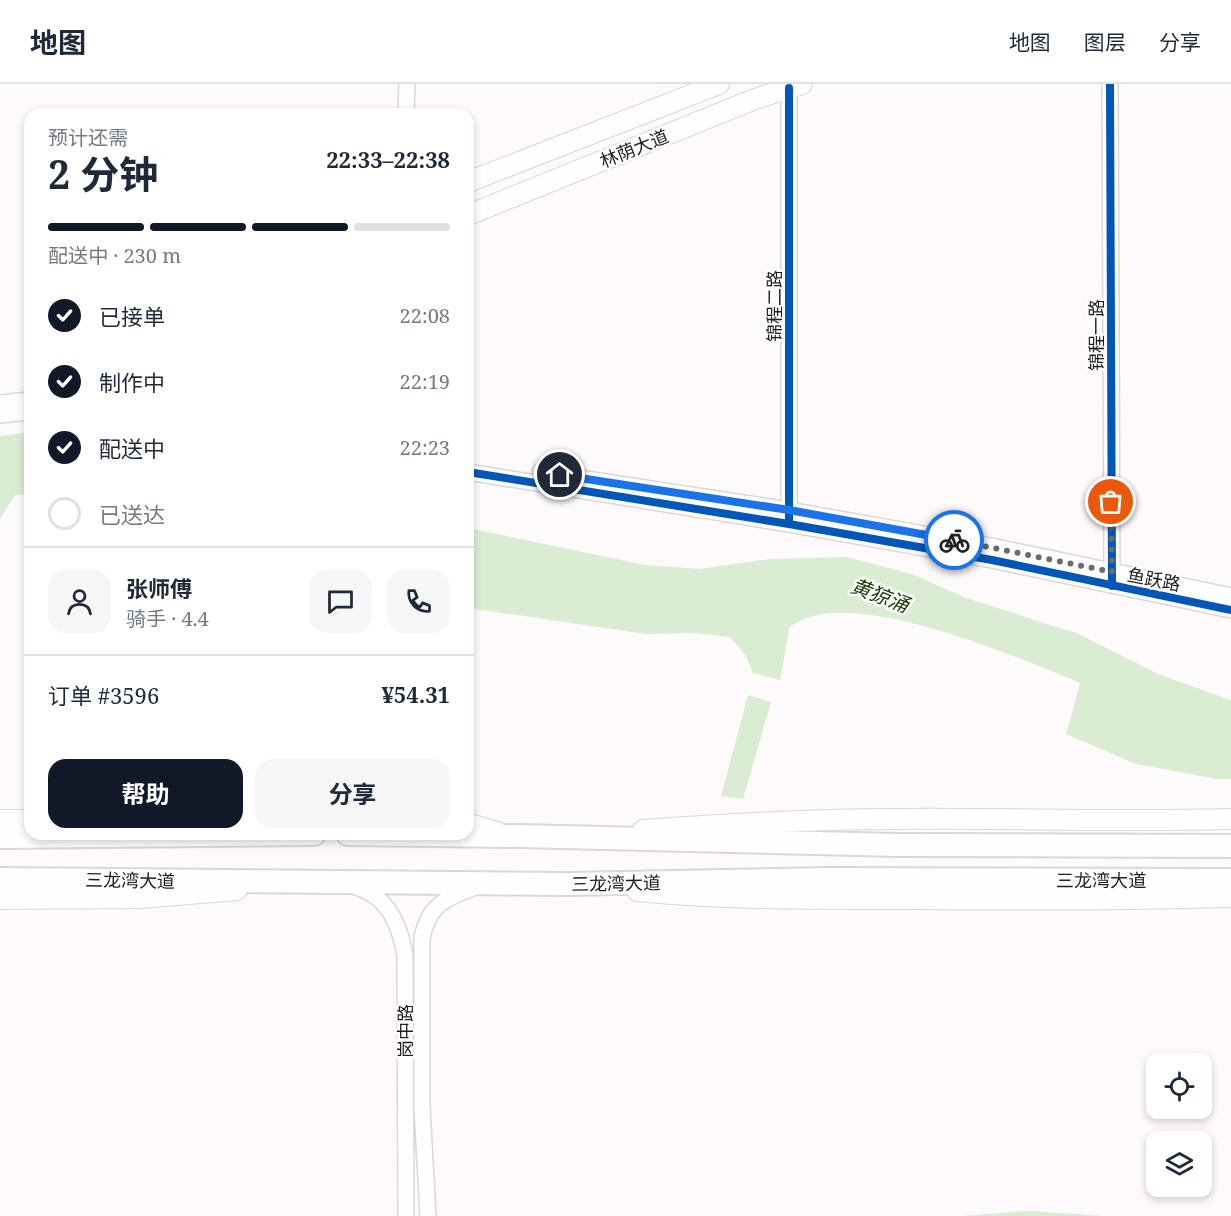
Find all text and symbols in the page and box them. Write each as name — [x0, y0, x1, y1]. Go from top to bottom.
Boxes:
text: 地图 — [30, 23, 86, 61]
text: 地图 — [1009, 28, 1051, 56]
text: 图层 — [1084, 28, 1126, 56]
text: 分享 — [1159, 28, 1201, 56]
street label: 林荫大道 — [596, 123, 672, 173]
text: 预计还需 — [48, 124, 128, 151]
text: 22:33–22:38 — [326, 144, 450, 174]
text: 2 分钟 — [48, 147, 158, 200]
text: 配送中 · 230 m — [48, 242, 181, 269]
street label: 锦程二路 — [762, 270, 786, 342]
icon: check — [48, 299, 81, 332]
street label: 锦程一路 — [1084, 299, 1108, 371]
text: 已接单 — [99, 301, 165, 331]
text: 22:08 — [400, 302, 450, 329]
icon: check — [48, 365, 81, 398]
text: 制作中 — [99, 367, 165, 397]
text: 22:19 — [400, 368, 450, 395]
icon: check — [48, 431, 81, 464]
text: 配送中 — [99, 433, 165, 463]
text: 22:23 — [400, 434, 450, 461]
pin — [534, 449, 585, 500]
icon: home — [543, 458, 576, 491]
pin — [1085, 476, 1136, 527]
icon: bag — [1094, 485, 1127, 518]
text: 已送达 — [99, 499, 165, 529]
courier — [924, 510, 984, 570]
icon: bike — [938, 524, 971, 557]
street label: 鱼跃路 — [1125, 562, 1183, 596]
button: person — [48, 570, 111, 633]
button: chat — [309, 570, 372, 633]
button: phone — [387, 570, 450, 633]
water label: 黄猄涌 — [847, 572, 915, 619]
text: 张师傅 — [126, 573, 192, 603]
text: 骑手 · 4.4 — [126, 605, 209, 632]
text: ¥54.31 — [381, 679, 450, 709]
text: 订单 #3596 — [48, 680, 159, 710]
button: 帮助 — [48, 759, 243, 828]
button: 分享 — [255, 759, 450, 828]
street label: 三龙湾大道 — [85, 867, 175, 893]
street label: 三龙湾大道 — [1056, 868, 1146, 892]
street label: 三龙湾大道 — [571, 870, 661, 896]
street label: 岗中路 — [393, 1004, 417, 1058]
map controls — [1146, 1053, 1212, 1197]
button: locate — [1146, 1053, 1212, 1119]
button: layers — [1146, 1131, 1212, 1197]

